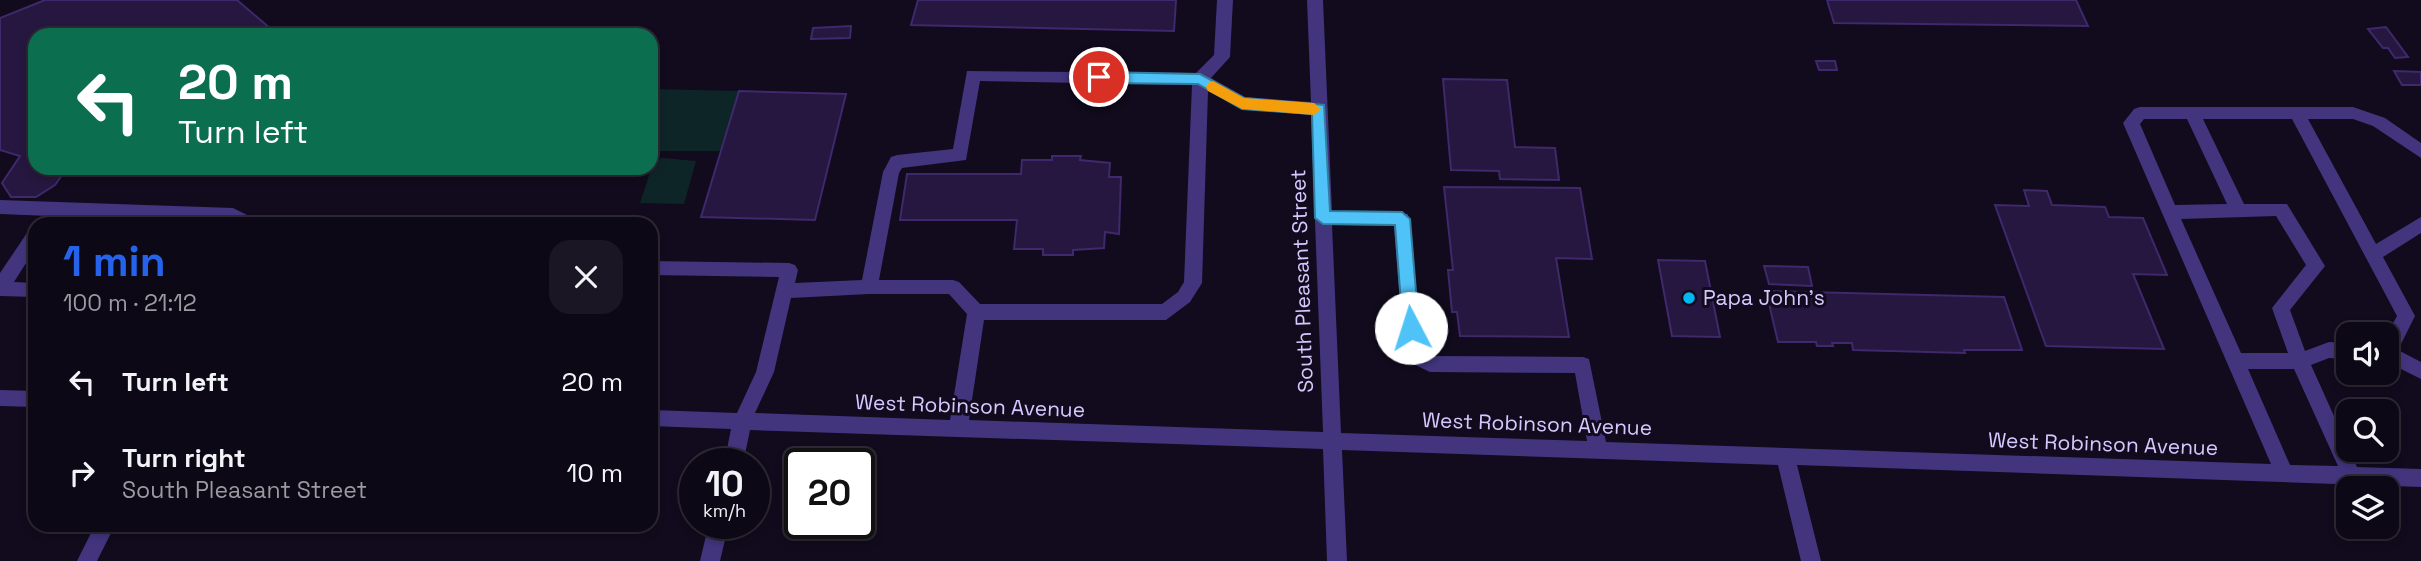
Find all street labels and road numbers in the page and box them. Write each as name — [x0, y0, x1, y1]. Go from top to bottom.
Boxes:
street label: South Pleasant Street — [1284, 169, 1319, 393]
street label: West Robinson Avenue — [854, 388, 1086, 423]
street label: West Robinson Avenue — [1421, 406, 1653, 441]
street label: West Robinson Avenue — [1987, 426, 2219, 461]

